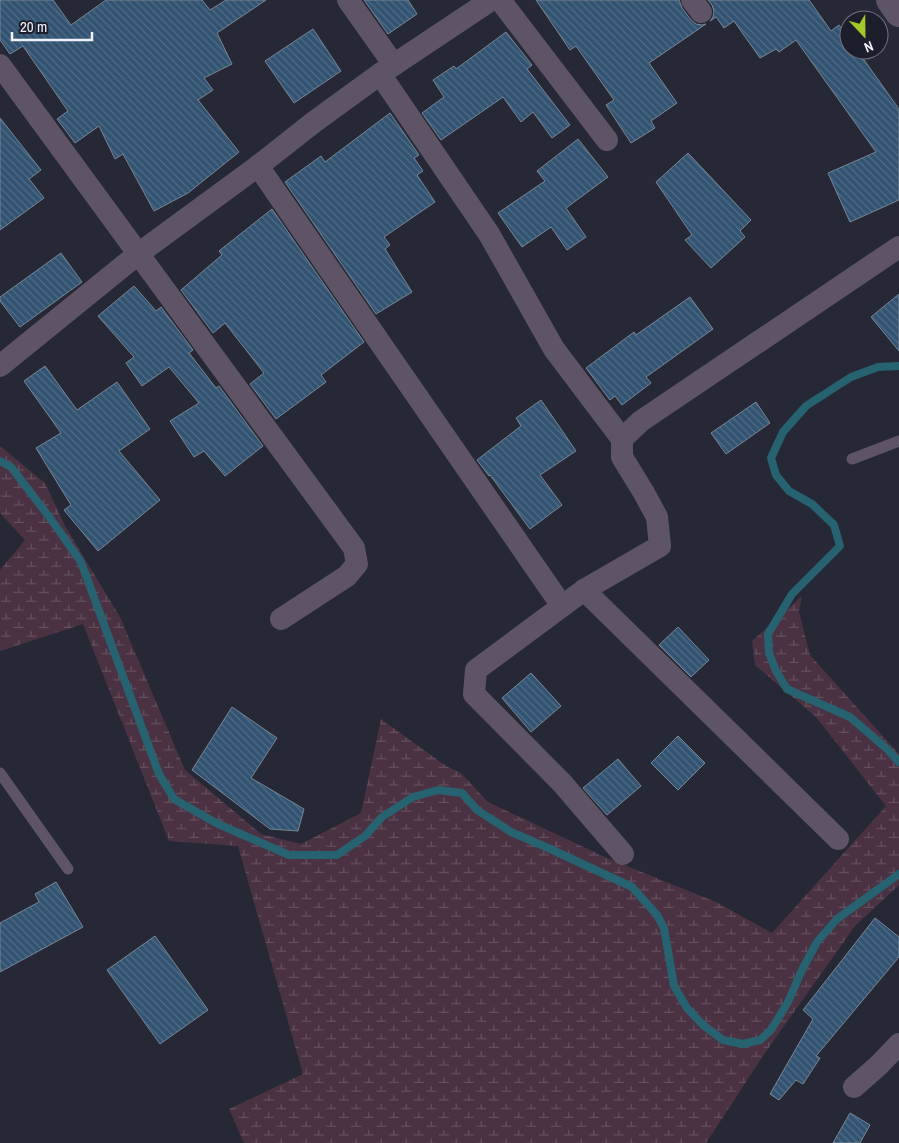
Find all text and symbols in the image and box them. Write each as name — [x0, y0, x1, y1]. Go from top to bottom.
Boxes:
scale bar — [12, 10, 92, 42]
north arrow — [839, 10, 889, 60]
text: 20 m — [20, 16, 47, 37]
text: N — [862, 37, 876, 57]

